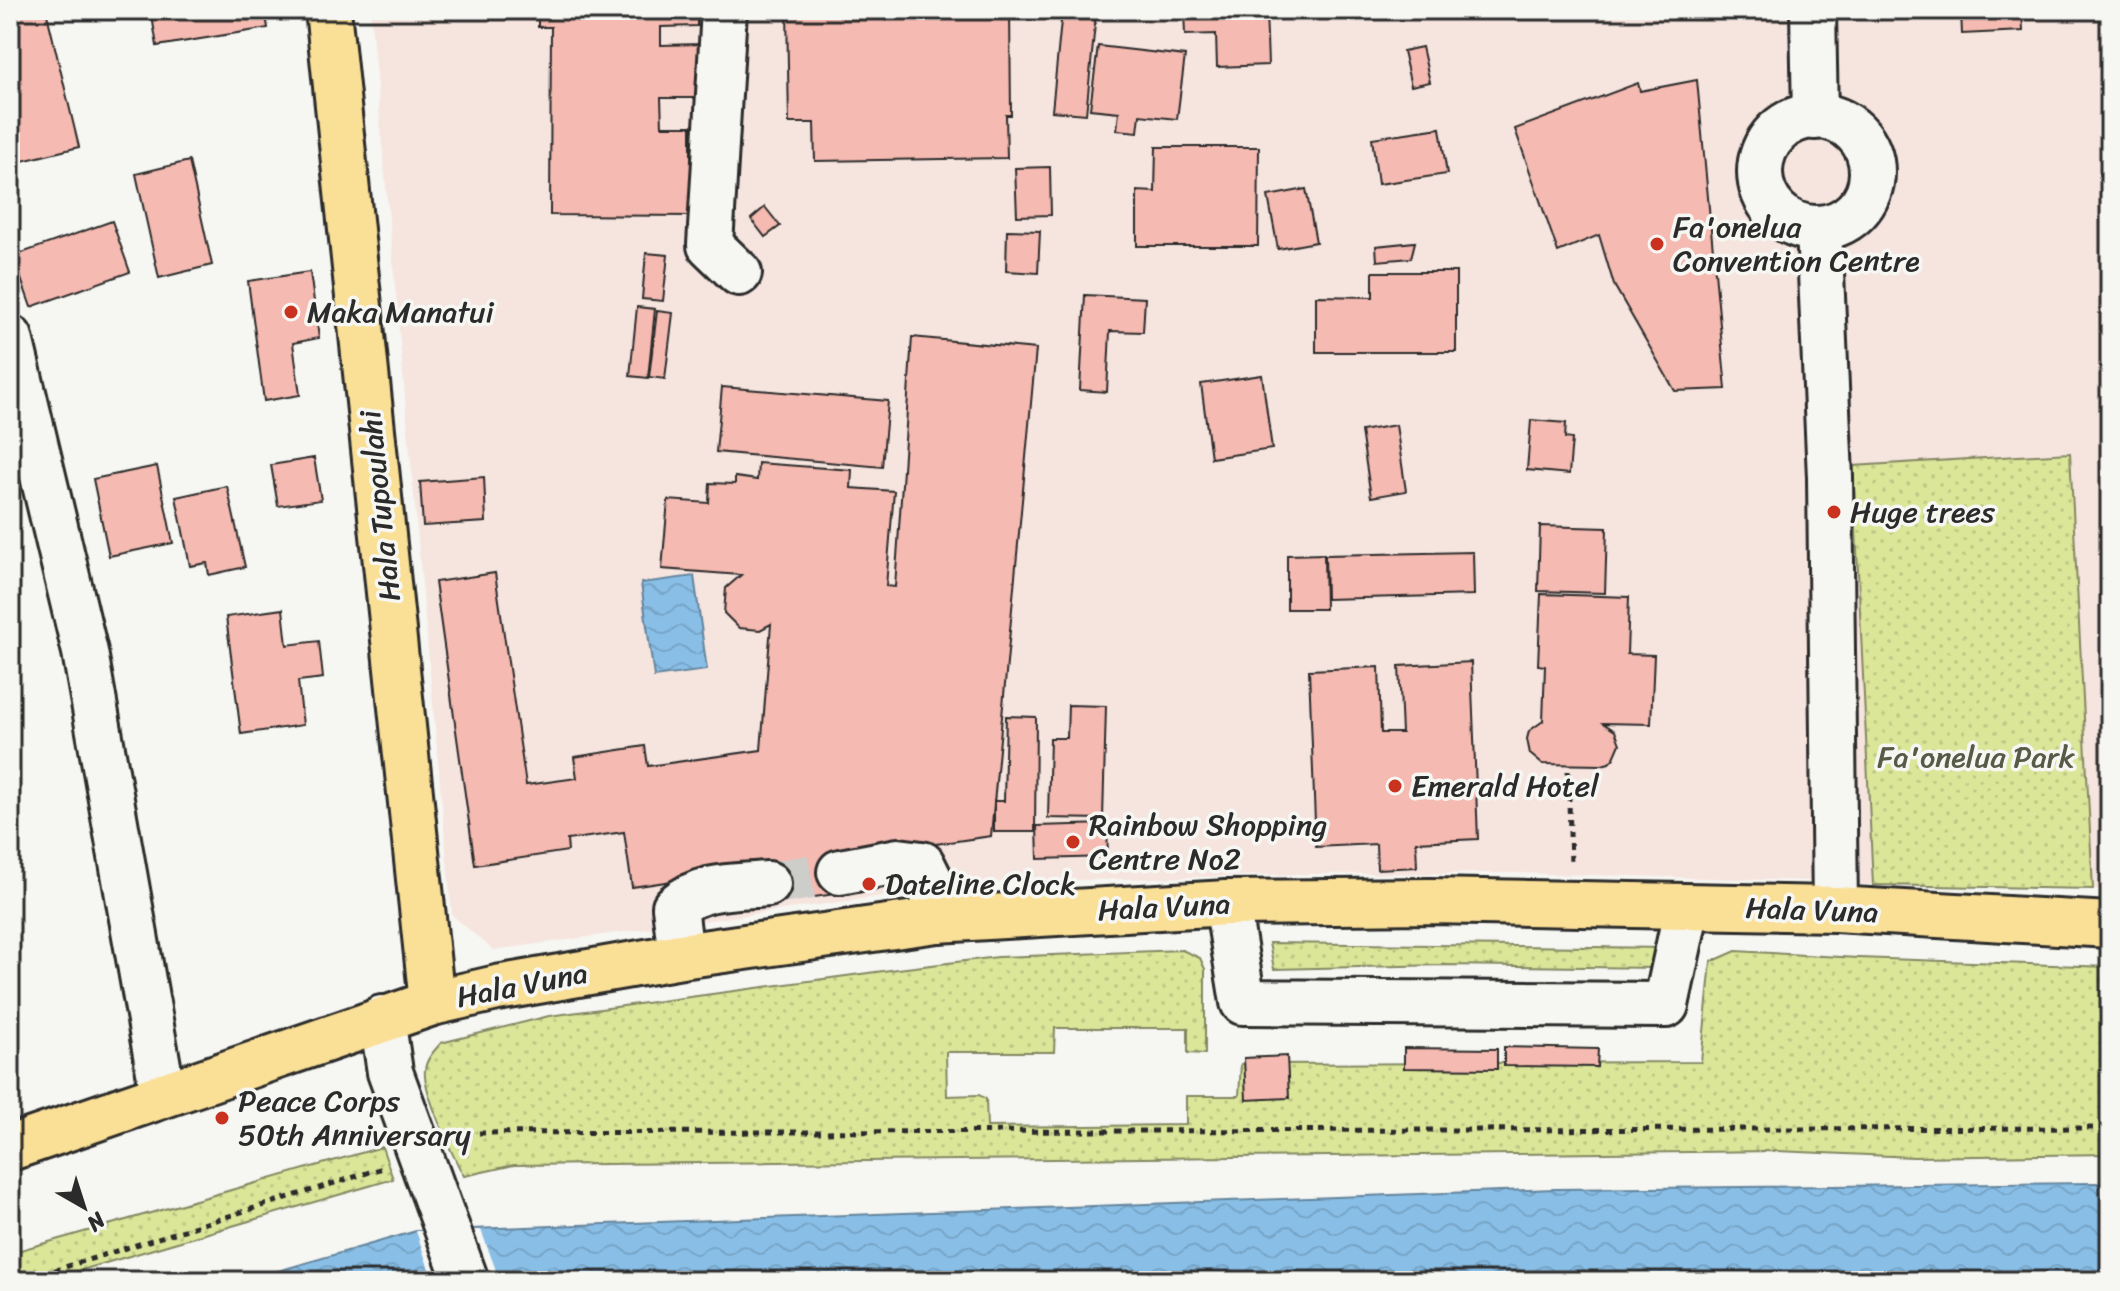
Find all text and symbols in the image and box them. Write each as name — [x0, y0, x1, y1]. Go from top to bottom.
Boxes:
place label: Fa'onelua Convention Centre — [1673, 200, 1920, 288]
marker: Fa'onelua Convention Centre — [1648, 235, 1666, 253]
place label: Maka Manatui — [307, 285, 494, 339]
marker: Maka Manatui — [282, 303, 300, 321]
street label: Hala Tupoulahi — [343, 406, 417, 604]
place label: Huge trees — [1850, 485, 1995, 539]
marker: Huge trees — [1825, 503, 1843, 521]
park label: Fa'onelua Park — [1877, 730, 2076, 784]
place label: Emerald Hotel — [1411, 759, 1599, 813]
marker: Emerald Hotel — [1386, 777, 1404, 795]
place label: Rainbow Shopping Centre No2 — [1089, 798, 1327, 886]
marker: Rainbow Shopping Centre No2 — [1064, 833, 1082, 851]
place label: Dateline Clock — [885, 857, 1076, 911]
marker: Dateline Clock — [860, 875, 878, 893]
street label: Hala Vuna — [1096, 877, 1232, 937]
street label: Hala Vuna — [1745, 881, 1879, 939]
street label: Hala Vuna — [452, 946, 592, 1024]
place label: Peace Corps 50th Anniversary — [238, 1074, 471, 1162]
marker: Peace Corps 50th Anniversary — [213, 1109, 231, 1127]
north arrow — [44, 1167, 124, 1247]
text: N — [77, 1202, 115, 1243]

